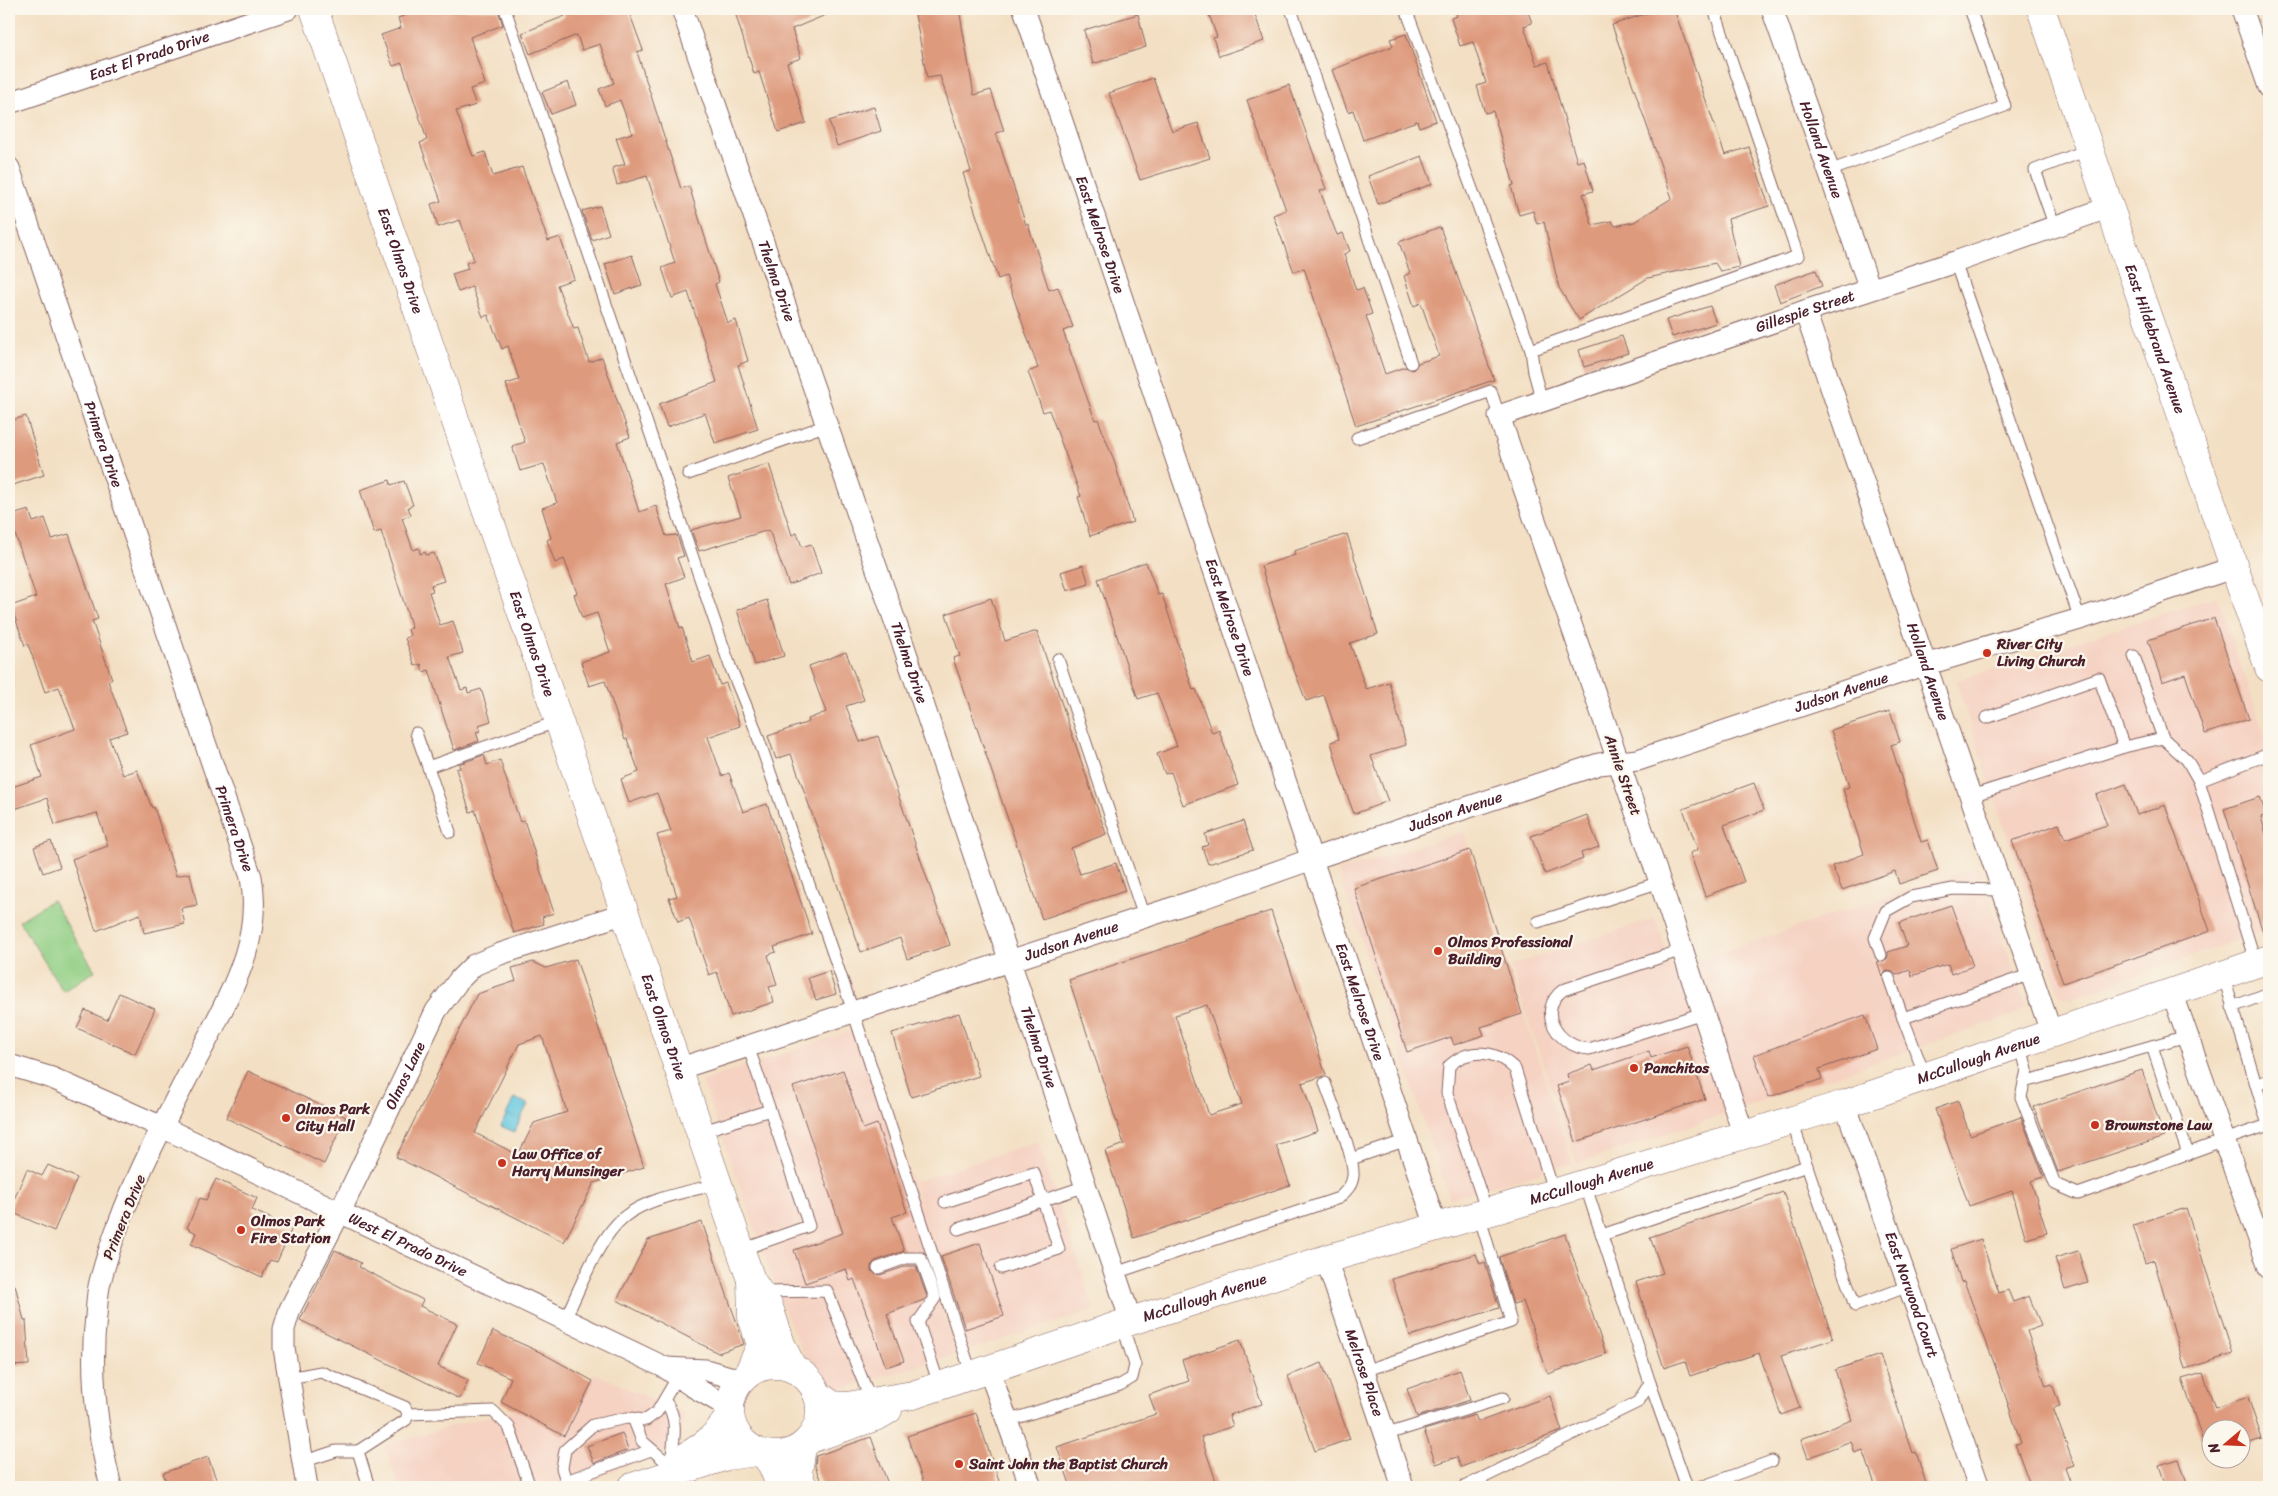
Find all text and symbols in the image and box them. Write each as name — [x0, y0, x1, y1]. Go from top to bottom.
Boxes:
street label: East El Prado Drive — [85, 23, 213, 88]
street label: Holland Avenue — [1792, 97, 1850, 202]
street label: East Melrose Drive — [1068, 172, 1132, 297]
street label: East Olmos Drive — [370, 204, 431, 317]
street label: Thelma Drive — [750, 237, 803, 326]
street label: East Hildebrand Avenue — [2117, 260, 2193, 418]
street label: Gillespie Street — [1752, 282, 1858, 340]
street label: Primera Drive — [76, 397, 130, 492]
street label: East Melrose Drive — [1198, 555, 1262, 680]
street label: East Olmos Drive — [502, 587, 562, 700]
street label: Thelma Drive — [883, 618, 935, 707]
street label: Holland Avenue — [1899, 619, 1957, 724]
place label: River City Living Church — [1996, 631, 2086, 674]
marker: River City Living Church — [1981, 647, 1993, 659]
street label: Judson Avenue — [1790, 664, 1892, 720]
street label: Annie Street — [1597, 730, 1649, 820]
street label: Primera Drive — [208, 782, 261, 876]
street label: Judson Avenue — [1404, 784, 1506, 839]
street label: Judson Avenue — [1020, 913, 1122, 969]
place label: Olmos Professional Building — [1447, 929, 1573, 972]
street label: East Melrose Drive — [1328, 939, 1392, 1064]
marker: Olmos Professional Building — [1432, 945, 1444, 957]
street label: East Olmos Drive — [634, 970, 694, 1083]
street label: Thelma Drive — [1013, 1003, 1065, 1092]
street label: McCullough Avenue — [1913, 1025, 2043, 1092]
street label: Olmos Lane — [378, 1037, 433, 1114]
place label: Panchitos — [1644, 1055, 1710, 1081]
marker: Panchitos — [1628, 1062, 1640, 1074]
place label: Olmos Park City Hall — [295, 1096, 371, 1139]
marker: Olmos Park City Hall — [280, 1112, 292, 1124]
place label: Brownstone Law — [2105, 1112, 2213, 1138]
marker: Brownstone Law — [2089, 1119, 2101, 1131]
place label: Law Office of Harry Munsinger — [511, 1141, 625, 1184]
street label: McCullough Avenue — [1526, 1150, 1657, 1212]
marker: Law Office of Harry Munsinger — [496, 1157, 508, 1169]
street label: Primera Drive — [95, 1170, 153, 1264]
street label: West El Prado Drive — [344, 1205, 472, 1284]
place label: Olmos Park Fire Station — [250, 1208, 331, 1251]
marker: Olmos Park Fire Station — [235, 1224, 247, 1236]
street label: East Norwood Court — [1878, 1228, 1946, 1362]
street label: McCullough Avenue — [1139, 1266, 1270, 1329]
street label: Melrose Place — [1337, 1325, 1391, 1420]
north arrow — [2200, 1418, 2250, 1468]
text: N — [2201, 1439, 2228, 1458]
place label: Saint John the Baptist Church — [968, 1451, 1168, 1477]
marker: Saint John the Baptist Church — [953, 1458, 965, 1470]

